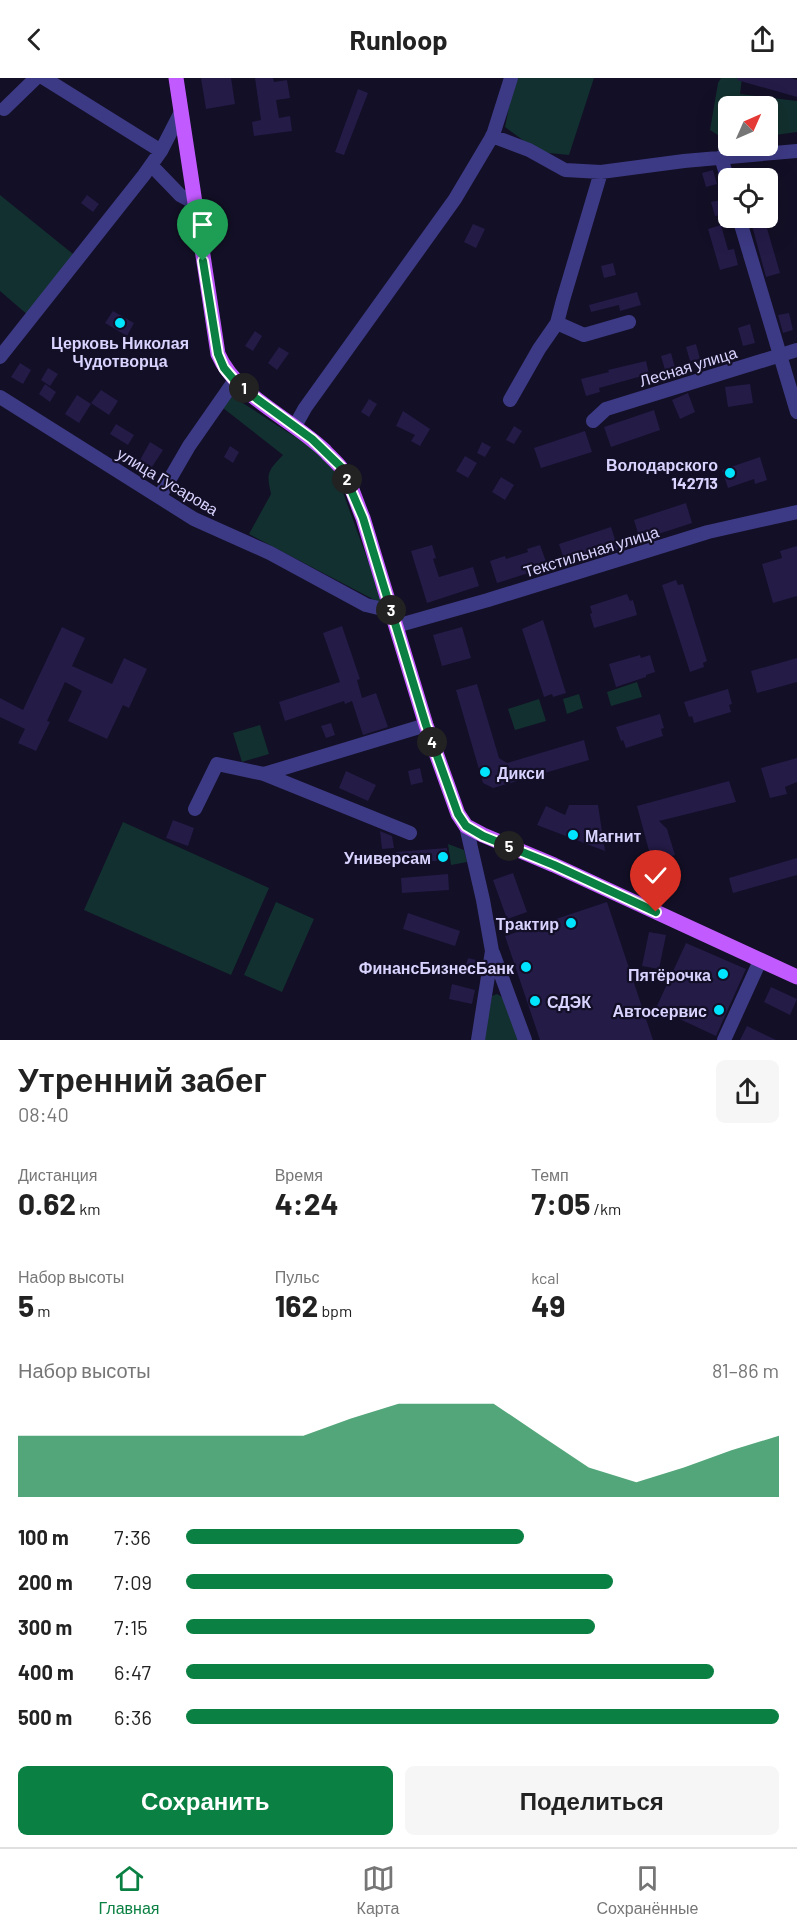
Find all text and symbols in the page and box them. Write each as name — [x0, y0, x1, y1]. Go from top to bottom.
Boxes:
icon: back — [18, 23, 51, 56]
text: Runloop — [349, 23, 448, 55]
icon: share — [746, 23, 779, 56]
north arrow — [718, 96, 778, 156]
map controls — [718, 96, 778, 228]
button: locate — [718, 168, 778, 228]
pin — [177, 199, 228, 261]
icon: arrive — [186, 208, 219, 241]
marker: Церковь Николая Чудотворца — [113, 316, 127, 330]
place label: Церковь Николая Чудотворца — [51, 333, 189, 370]
street label: Лесная улица — [637, 342, 739, 390]
pin: 1 — [229, 373, 259, 403]
text: 1 — [241, 378, 247, 397]
street label: улица Гусарова — [114, 443, 222, 519]
place label: Володарского 142713 — [606, 455, 718, 492]
pin: 2 — [332, 464, 362, 494]
marker: Володарского 142713 — [723, 466, 737, 480]
text: 2 — [343, 469, 351, 488]
street label: Текстильная улица — [521, 521, 661, 581]
pin: 3 — [376, 595, 406, 625]
text: 3 — [387, 600, 395, 619]
pin: 4 — [417, 727, 447, 757]
text: 4 — [427, 732, 437, 751]
place label: Дикси — [497, 763, 545, 782]
marker: Дикси — [478, 765, 492, 779]
place label: Магнит — [585, 826, 642, 845]
marker: Магнит — [566, 828, 580, 842]
pin: 5 — [494, 831, 524, 861]
text: 5 — [505, 836, 513, 855]
place label: Универсам — [344, 848, 431, 867]
marker: Универсам — [436, 850, 450, 864]
pin — [630, 850, 681, 912]
icon: check — [639, 859, 672, 892]
place label: Трактир — [496, 914, 559, 933]
marker: Трактир — [564, 916, 578, 930]
place label: ФинансБизнесБанк — [359, 958, 515, 977]
marker: ФинансБизнесБанк — [519, 960, 533, 974]
place label: Пятёрочка — [628, 965, 711, 984]
marker: Пятёрочка — [716, 967, 730, 981]
place label: СДЭК — [547, 992, 591, 1011]
marker: СДЭК — [528, 994, 542, 1008]
place label: Автосервис — [612, 1001, 707, 1020]
marker: Автосервис — [712, 1003, 726, 1017]
text: Утренний забег — [18, 1059, 267, 1099]
button: share — [716, 1060, 779, 1123]
text: 08:40 — [18, 1102, 69, 1126]
text: Дистанция — [18, 1165, 97, 1184]
text: Время — [275, 1165, 323, 1184]
text: Темп — [531, 1165, 569, 1184]
text: 0.62 — [18, 1185, 76, 1221]
text: 4:24 — [275, 1185, 339, 1221]
text: 7:05 — [531, 1185, 590, 1221]
text: km — [76, 1199, 101, 1218]
text: /km — [590, 1199, 621, 1218]
text: Набор высоты — [18, 1267, 124, 1286]
text: Пульс — [275, 1267, 319, 1286]
text: kcal — [531, 1268, 559, 1287]
text: 5 — [18, 1287, 34, 1323]
text: 162 — [275, 1287, 318, 1323]
text: 49 — [531, 1287, 565, 1323]
text: m — [34, 1301, 51, 1320]
text: bpm — [318, 1301, 352, 1320]
text: Набор высоты — [18, 1358, 151, 1382]
text: 81–86 m — [712, 1358, 779, 1382]
text: 100 m — [18, 1525, 69, 1549]
text: 7:36 — [114, 1525, 151, 1549]
text: 200 m — [18, 1570, 73, 1594]
text: 7:09 — [114, 1570, 152, 1594]
text: 300 m — [18, 1615, 72, 1639]
text: 7:15 — [114, 1615, 148, 1639]
text: 400 m — [18, 1660, 74, 1684]
text: 6:47 — [114, 1660, 151, 1684]
text: 500 m — [18, 1705, 72, 1729]
text: 6:36 — [114, 1705, 152, 1729]
button: Сохранить — [18, 1766, 393, 1835]
button: Поделиться — [405, 1766, 779, 1835]
tab: Главная — [99, 1862, 159, 1918]
tab: Карта — [357, 1862, 399, 1918]
tab: Сохранённые — [597, 1862, 698, 1918]

